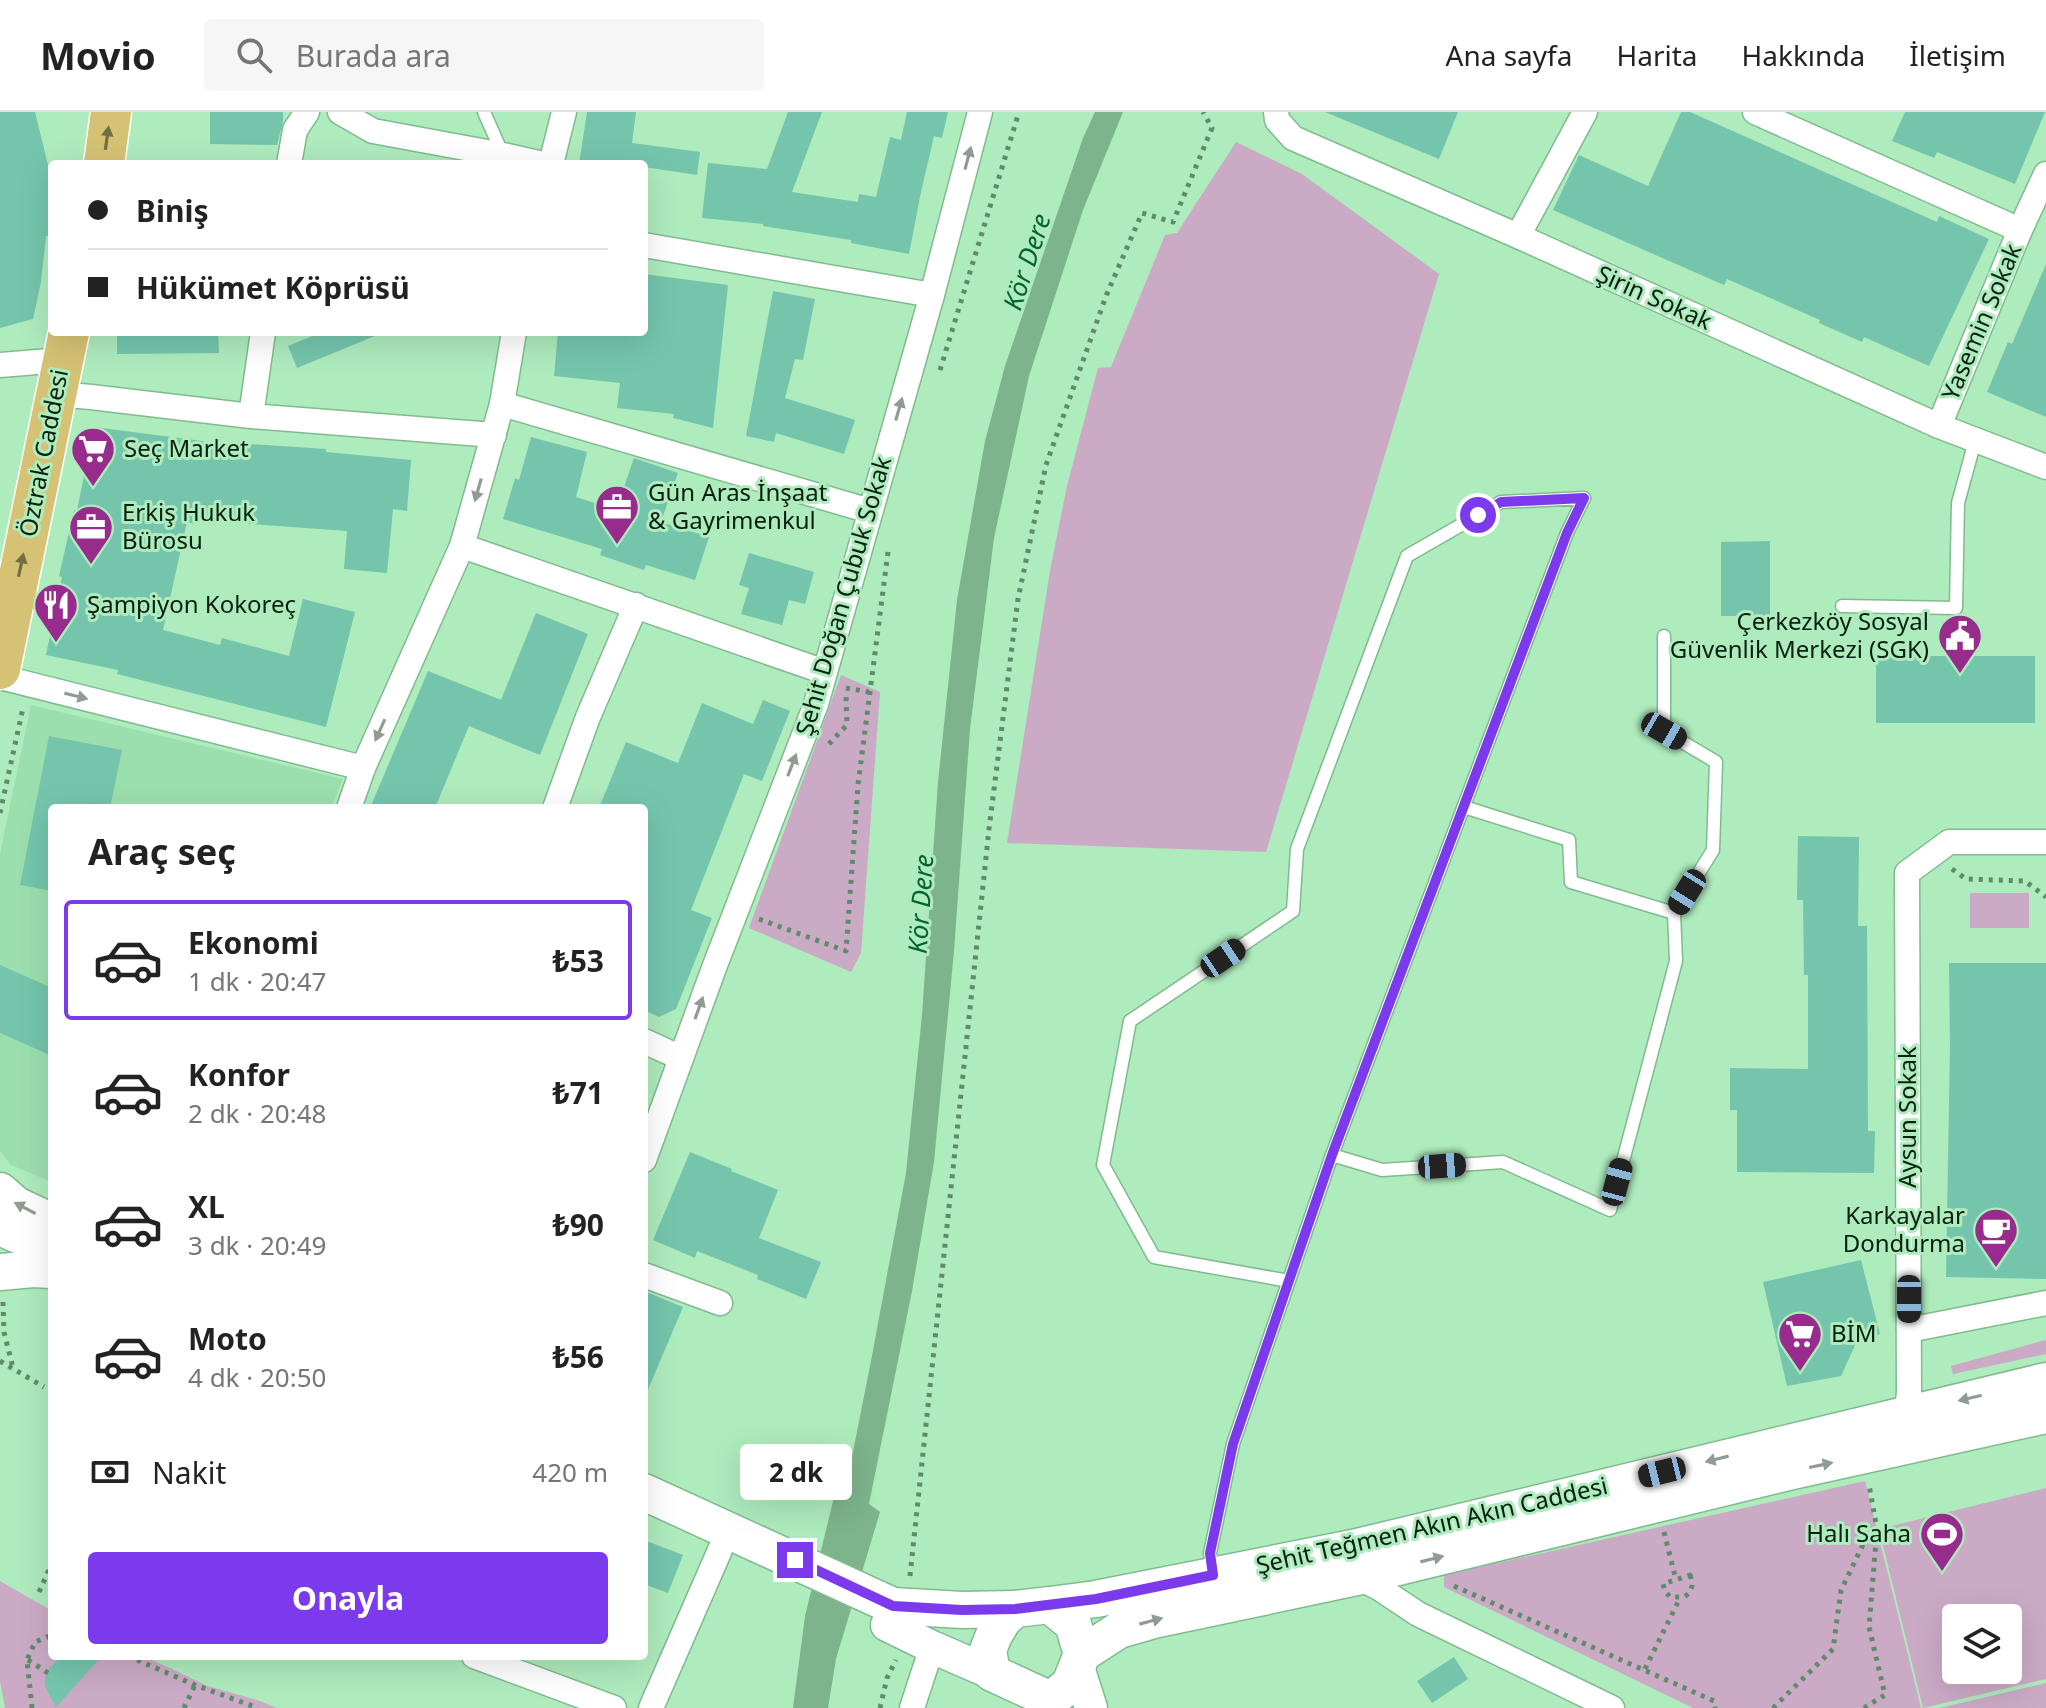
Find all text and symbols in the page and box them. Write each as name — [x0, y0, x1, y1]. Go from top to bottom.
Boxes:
search box — [204, 19, 764, 91]
text: Movio — [40, 29, 156, 81]
icon: search — [232, 33, 276, 77]
text: Burada ara — [296, 35, 451, 76]
text: Ana sayfa — [1446, 36, 1572, 74]
text: Harita — [1616, 36, 1698, 74]
text: Hakkında — [1742, 36, 1865, 74]
text: İletişim — [1909, 36, 2006, 74]
one-way arrow — [101, 125, 114, 150]
one-way arrow — [962, 146, 974, 171]
text: Biniş — [136, 190, 208, 231]
water label: Kör Dere — [994, 209, 1059, 315]
street label: Yasemin Sokak — [1933, 238, 2029, 405]
street label: Şirin Sokak — [1592, 256, 1718, 337]
text: Hükümet Köprüsü — [136, 267, 410, 308]
street label: Öztrak Caddesi — [10, 366, 75, 539]
one-way arrow — [893, 397, 906, 421]
supermarket icon: Seç Market — [69, 425, 117, 488]
place label: Seç Market — [124, 431, 249, 464]
street label: Şehit Doğan Çubuk Sokak — [787, 452, 898, 739]
place label: Gün Aras İnşaat & Gayrimenkul — [648, 475, 828, 536]
one-way arrow — [471, 478, 484, 502]
office icon: Gün Aras İnşaat & Gayrimenkul — [593, 483, 641, 546]
place label: Erkiş Hukuk Bürosu — [122, 495, 255, 556]
route start — [1460, 497, 1496, 533]
office icon: Erkiş Hukuk Bürosu — [67, 503, 115, 566]
one-way arrow — [15, 553, 28, 578]
restaurant icon: Şampiyon Kokoreç — [32, 581, 80, 644]
place label: Şampiyon Kokoreç — [87, 587, 296, 620]
place label: Çerkezköy Sosyal Güvenlik Merkezi (SGK) — [1670, 604, 1929, 665]
public building icon: Çerkezköy Sosyal Güvenlik Merkezi (SGK) — [1936, 612, 1984, 675]
one-way arrow — [63, 690, 88, 703]
car — [1637, 709, 1691, 753]
one-way arrow — [373, 718, 387, 742]
one-way arrow — [786, 753, 799, 777]
text: Araç seç — [88, 827, 236, 876]
water label: Kör Dere — [899, 853, 941, 955]
car — [1664, 865, 1710, 919]
text: Ekonomi — [188, 922, 319, 963]
icon: car — [92, 924, 164, 996]
car — [1196, 935, 1250, 981]
text: ₺53 — [553, 940, 604, 981]
text: 1 dk · 20:47 — [188, 963, 326, 999]
one-way arrow — [693, 996, 706, 1020]
street label: Aysun Sokak — [1890, 1046, 1923, 1188]
text: Konfor — [188, 1054, 290, 1095]
icon: car — [92, 1056, 164, 1128]
text: ₺71 — [553, 1072, 604, 1113]
text: 2 dk · 20:48 — [188, 1095, 326, 1131]
car — [1417, 1152, 1467, 1180]
car — [1599, 1156, 1635, 1208]
text: XL — [188, 1186, 225, 1227]
icon: car — [92, 1188, 164, 1260]
place label: Karkayalar Dondurma — [1843, 1198, 1965, 1259]
one-way arrow — [14, 1202, 36, 1216]
text: ₺90 — [553, 1204, 604, 1245]
cafe icon: Karkayalar Dondurma — [1972, 1206, 2020, 1269]
text: 3 dk · 20:49 — [188, 1227, 326, 1263]
car — [1897, 1275, 1921, 1323]
supermarket icon: BİM — [1776, 1310, 1824, 1373]
place label: BİM — [1831, 1316, 1877, 1349]
text: Moto — [188, 1318, 267, 1359]
icon: car — [92, 1320, 164, 1392]
text: ₺56 — [553, 1336, 604, 1377]
text: 4 dk · 20:50 — [188, 1359, 326, 1395]
one-way arrow — [1957, 1392, 1982, 1405]
callout: 2 dk — [739, 1444, 851, 1500]
icon: cash — [88, 1450, 132, 1494]
text: Nakit — [152, 1452, 226, 1493]
one-way arrow — [1705, 1453, 1730, 1466]
text: 420 m — [532, 1454, 608, 1490]
text: 2 dk — [769, 1454, 823, 1490]
car — [1636, 1455, 1688, 1489]
one-way arrow — [1809, 1458, 1834, 1471]
street label: Şehit Teğmen Akın Akın Caddesi — [1253, 1468, 1611, 1581]
sports icon: Halı Saha — [1918, 1510, 1966, 1573]
place label: Halı Saha — [1806, 1516, 1911, 1549]
route end — [777, 1542, 813, 1578]
button: Onayla — [88, 1552, 608, 1644]
one-way arrow — [1420, 1552, 1445, 1564]
map controls — [1942, 1604, 2022, 1684]
button: layers — [1942, 1604, 2022, 1684]
one-way arrow — [1139, 1614, 1164, 1626]

